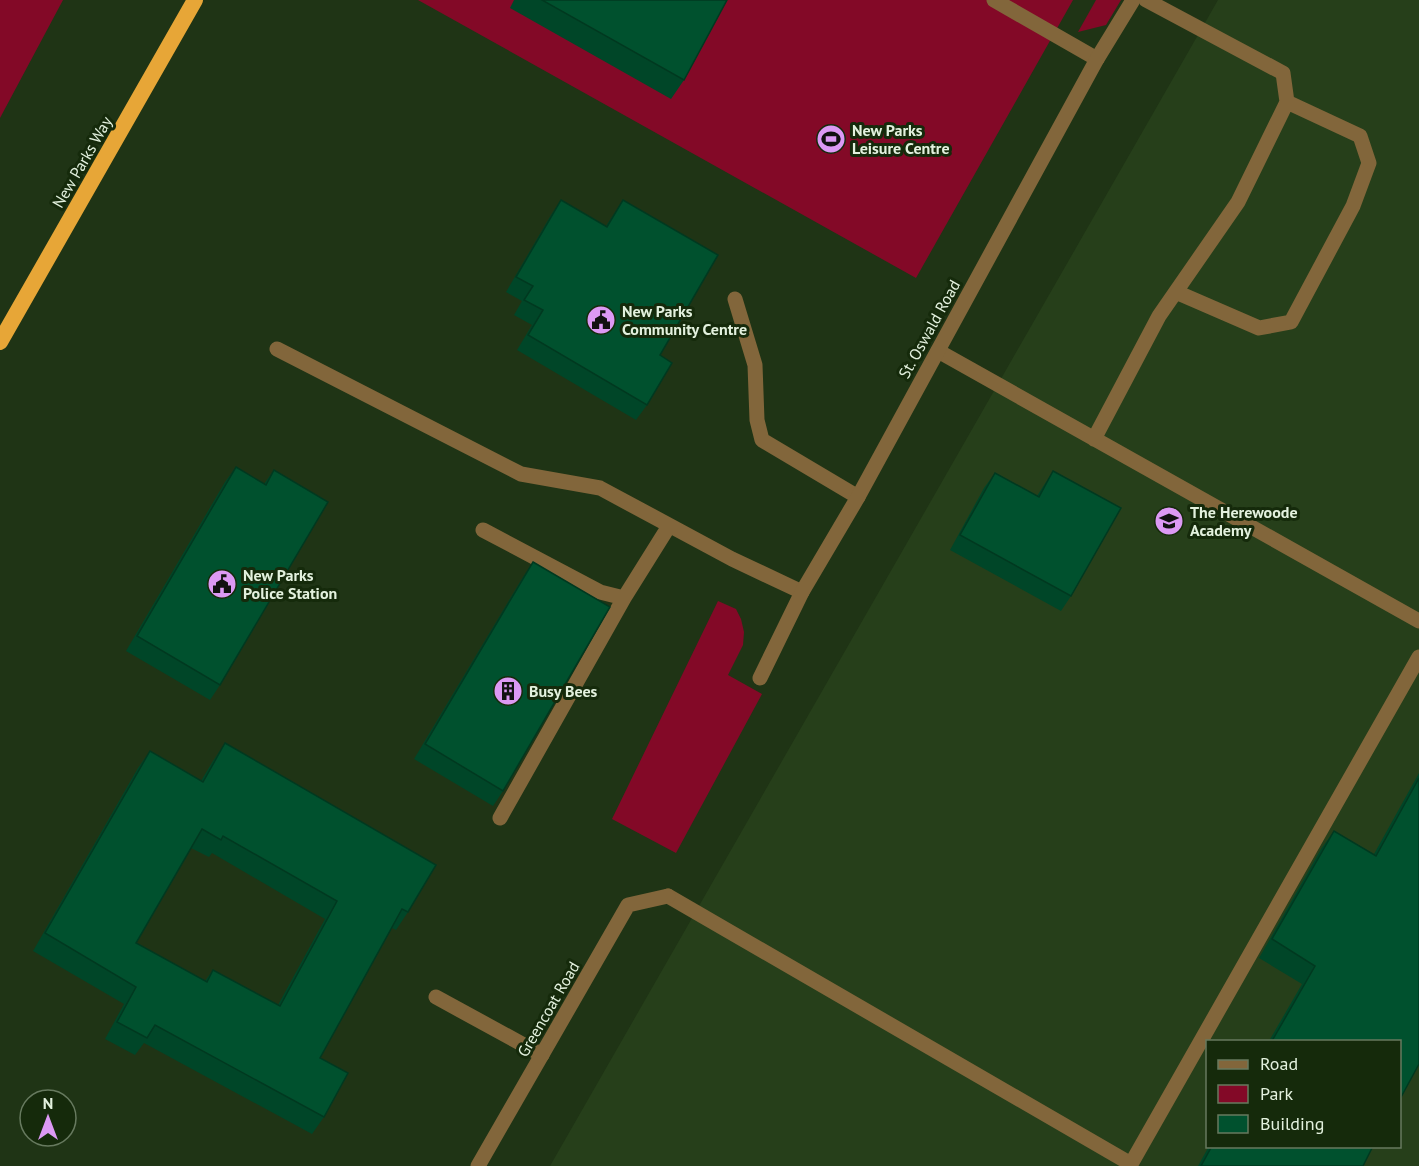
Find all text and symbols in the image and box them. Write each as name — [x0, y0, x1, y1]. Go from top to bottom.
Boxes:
street label: New Parks Way — [48, 112, 117, 211]
place label: New Parks Leisure Centre — [852, 120, 950, 158]
sports icon: New Parks Leisure Centre — [815, 123, 847, 155]
street label: St. Oswald Road — [894, 276, 964, 382]
place label: New Parks Community Centre — [622, 301, 747, 339]
public building icon: New Parks Community Centre — [585, 304, 617, 336]
place label: The Herewoode Academy — [1190, 502, 1298, 540]
school or university icon: The Herewoode Academy — [1153, 505, 1185, 537]
place label: New Parks Police Station — [243, 565, 337, 603]
public building icon: New Parks Police Station — [206, 568, 238, 600]
building icon: Busy Bees — [492, 675, 524, 707]
place label: Busy Bees — [529, 681, 598, 701]
street label: Greencoat Road — [513, 958, 583, 1060]
legend — [1206, 1040, 1401, 1148]
text: Road — [1260, 1052, 1298, 1075]
text: Park — [1260, 1082, 1293, 1105]
north arrow — [18, 1088, 78, 1148]
text: N — [43, 1093, 53, 1113]
text: Building — [1260, 1112, 1324, 1135]

